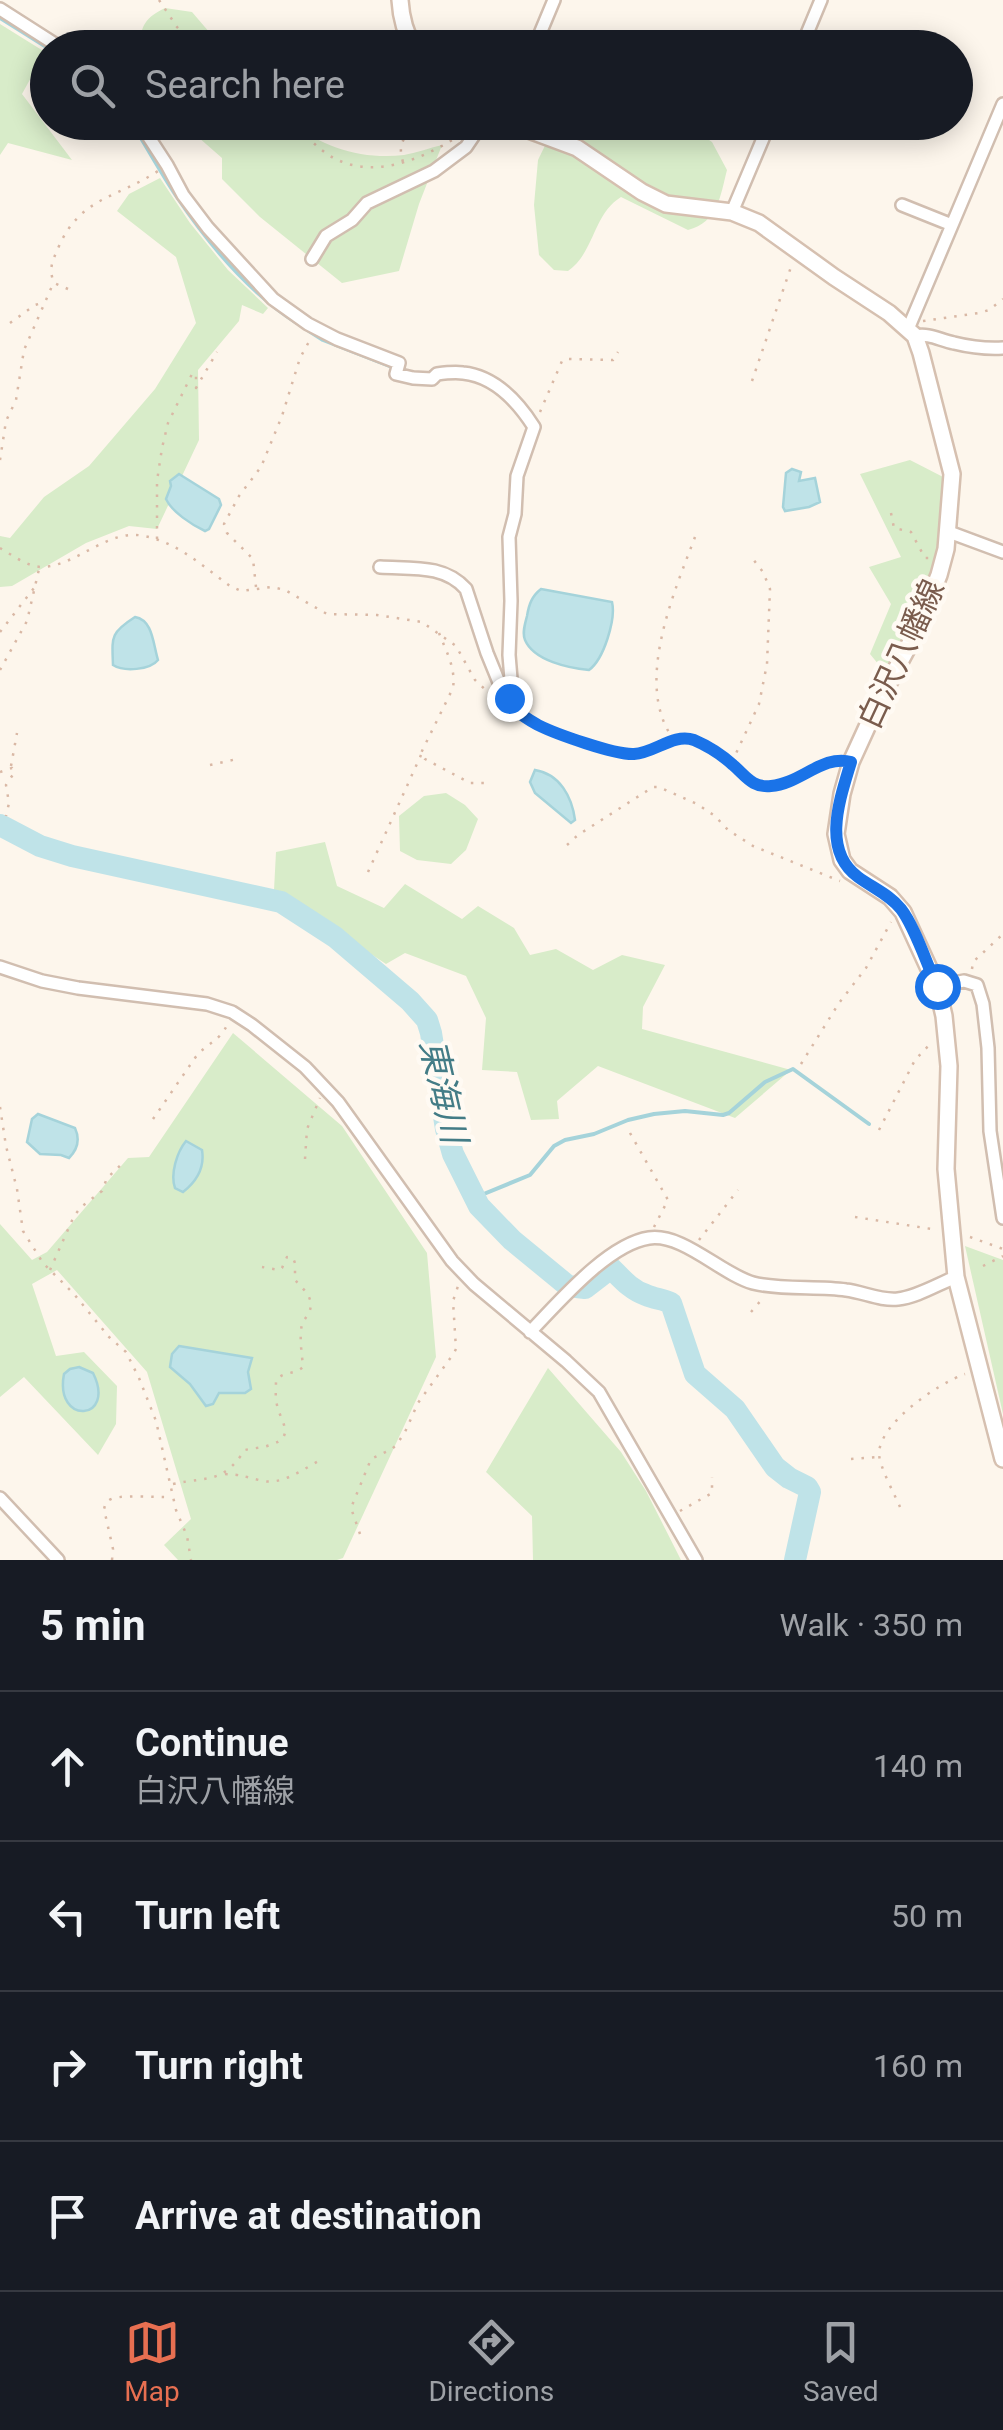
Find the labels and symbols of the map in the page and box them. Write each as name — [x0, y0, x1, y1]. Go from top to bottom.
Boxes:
street label: 白沢八幡線 — [850, 573, 952, 735]
route end — [487, 676, 533, 722]
route start — [915, 964, 961, 1010]
water label: 東海川 — [411, 1035, 476, 1151]

